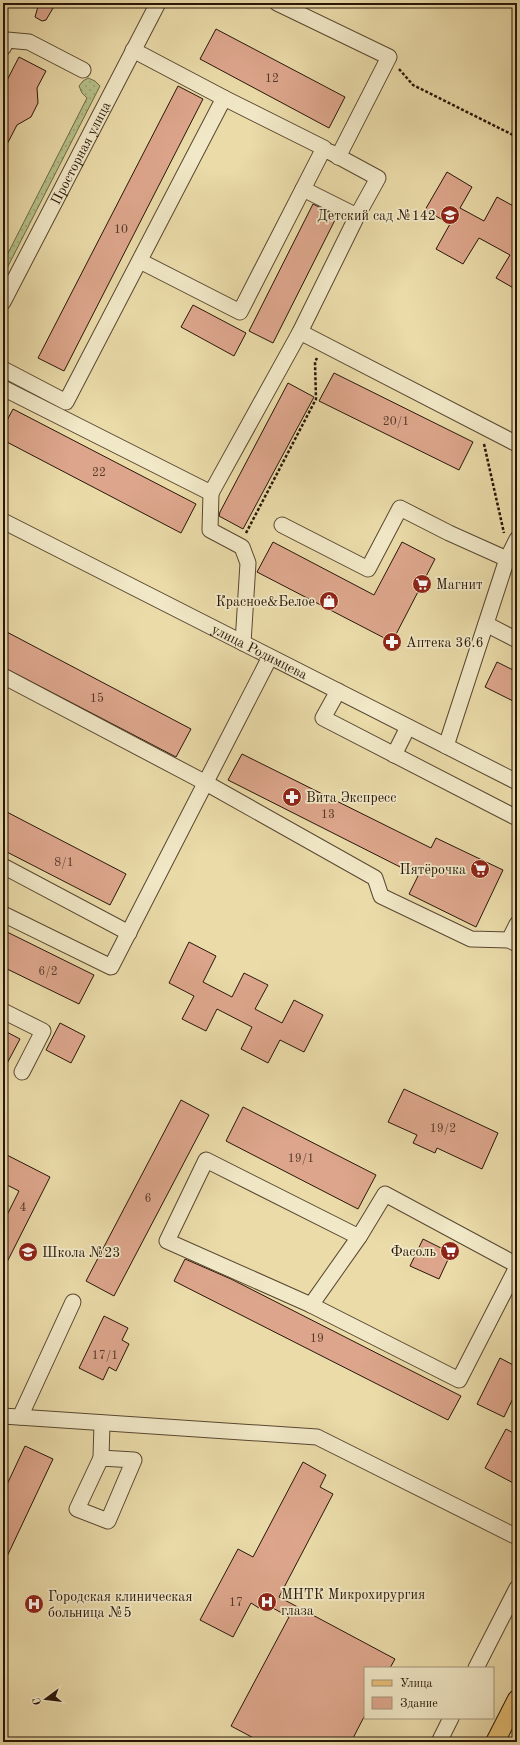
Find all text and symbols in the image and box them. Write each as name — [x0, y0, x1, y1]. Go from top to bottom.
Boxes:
house number: 12 — [265, 73, 279, 85]
street label: Просторная улица — [49, 99, 114, 207]
school or university icon: Детский сад №142 — [439, 204, 461, 226]
place label: Детский сад №142 — [317, 209, 436, 223]
house number: 10 — [114, 224, 128, 236]
house number: 20/1 — [383, 416, 409, 428]
house number: 22 — [92, 467, 106, 479]
supermarket icon: Магнит — [411, 573, 433, 595]
place label: Магнит — [436, 578, 483, 592]
shop icon: Красное&Белое — [318, 590, 340, 612]
place label: Красное&Белое — [216, 595, 315, 609]
street label: улица Родимцева — [209, 622, 310, 682]
pharmacy icon: Аптека 36.6 — [381, 631, 403, 653]
place label: Аптека 36.6 — [406, 636, 484, 650]
house number: 15 — [90, 692, 104, 705]
pharmacy icon: Вита Экспресс — [281, 786, 303, 808]
place label: Вита Экспресс — [306, 791, 396, 805]
house number: 13 — [321, 809, 335, 821]
house number: 8/1 — [54, 857, 74, 869]
supermarket icon: Пятёрочка — [469, 858, 491, 880]
place label: Пятёрочка — [400, 863, 466, 877]
house number: 6/2 — [38, 966, 58, 978]
house number: 19/2 — [430, 1123, 456, 1135]
house number: 19/1 — [288, 1153, 314, 1165]
house number: 6 — [145, 1193, 152, 1205]
house number: 4 — [20, 1202, 27, 1214]
supermarket icon: Фасоль — [439, 1240, 461, 1262]
school or university icon: Школа №23 — [17, 1241, 39, 1263]
place label: Фасоль — [391, 1245, 436, 1259]
place label: Школа №23 — [42, 1246, 120, 1260]
house number: 19 — [310, 1333, 324, 1345]
house number: 17/1 — [92, 1350, 118, 1362]
place label: МНТК Микрохирургия глаза — [281, 1588, 425, 1618]
place label: Городская клиническая больница №5 — [48, 1590, 193, 1620]
hospital icon: МНТК Микрохирургия глаза — [256, 1591, 278, 1613]
hospital icon: Городская клиническая больница №5 — [23, 1593, 45, 1615]
house number: 17 — [229, 1597, 243, 1609]
legend — [364, 1667, 494, 1719]
text: Улица — [400, 1678, 433, 1690]
north arrow — [26, 1679, 66, 1719]
text: С — [32, 1696, 44, 1706]
text: Здание — [400, 1698, 438, 1710]

